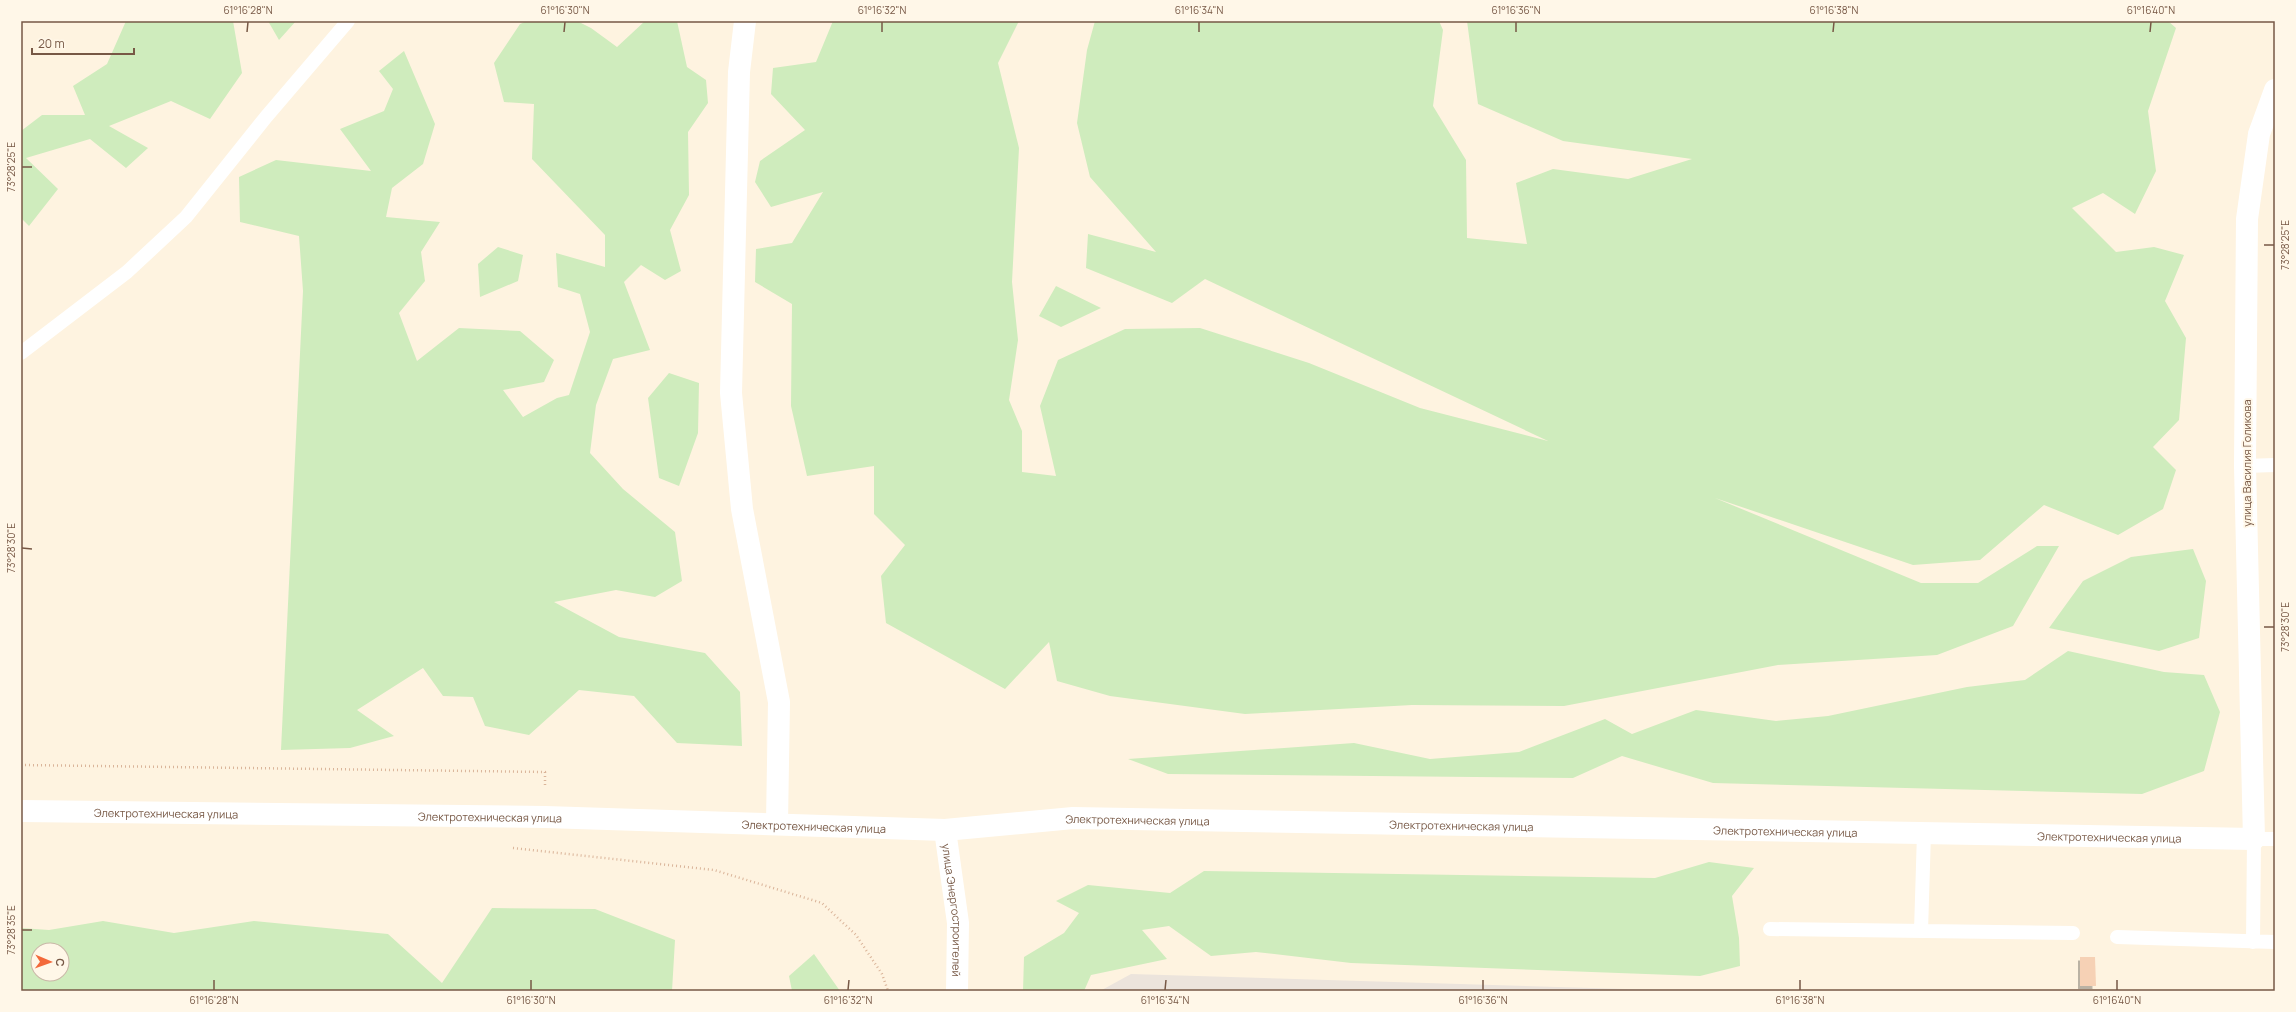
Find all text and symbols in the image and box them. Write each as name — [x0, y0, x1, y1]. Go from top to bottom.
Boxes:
text: 61°16'28"N — [224, 3, 273, 17]
text: 61°16'30"N — [540, 3, 590, 17]
text: 61°16'32"N — [858, 3, 906, 17]
text: 61°16'34"N — [1175, 3, 1223, 17]
text: 61°16'36"N — [1491, 3, 1541, 17]
text: 61°16'38"N — [1810, 3, 1859, 17]
text: 61°16'40"N — [2127, 3, 2175, 17]
scale bar — [32, 30, 134, 56]
text: 20 m — [38, 35, 65, 52]
text: 73°28'25"E — [4, 142, 18, 192]
text: 73°28'25"E — [2278, 220, 2292, 270]
street label: улица Василия Голикова — [2239, 399, 2254, 527]
text: 73°28'30"E — [4, 523, 18, 573]
text: 73°28'30"E — [2278, 602, 2292, 652]
street label: Электротехническая улица — [94, 804, 238, 821]
street label: Электротехническая улица — [418, 808, 562, 825]
street label: Электротехническая улица — [1065, 811, 1210, 828]
street label: Электротехническая улица — [741, 816, 886, 836]
street label: Электротехническая улица — [1389, 816, 1534, 834]
street label: Электротехническая улица — [1713, 822, 1858, 839]
street label: Электротехническая улица — [2037, 828, 2182, 845]
street label: улица Энергостроителей — [939, 843, 966, 977]
text: 73°28'35"E — [4, 905, 18, 955]
north arrow — [30, 942, 70, 982]
text: С — [53, 958, 68, 967]
text: 61°16'28"N — [190, 993, 239, 1007]
text: 61°16'30"N — [506, 993, 556, 1007]
text: 61°16'32"N — [824, 993, 872, 1007]
text: 61°16'34"N — [1141, 993, 1189, 1007]
text: 61°16'36"N — [1458, 993, 1508, 1007]
text: 61°16'38"N — [1776, 993, 1825, 1007]
text: 61°16'40"N — [2093, 993, 2141, 1007]

